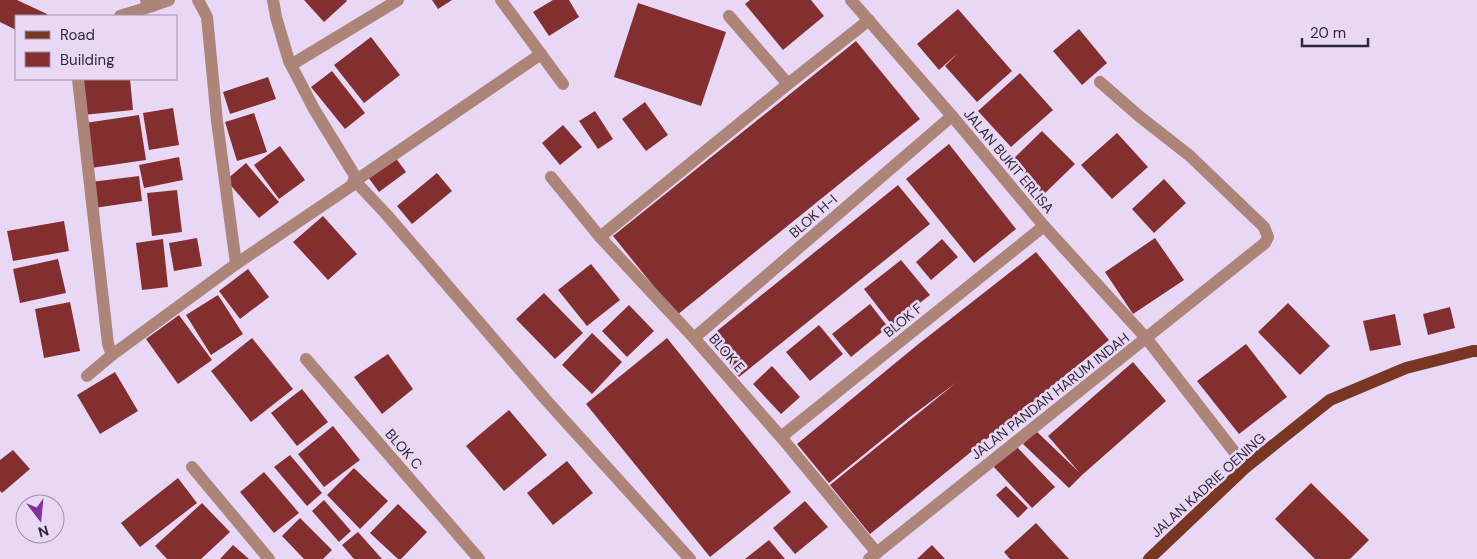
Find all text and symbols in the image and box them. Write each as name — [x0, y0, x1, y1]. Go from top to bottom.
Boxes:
legend — [15, 15, 178, 80]
scale bar — [1302, 15, 1368, 47]
text: 20 m — [1310, 23, 1346, 43]
text: Road — [60, 25, 95, 45]
text: Building — [60, 50, 115, 70]
street label: JALAN BUKIT ERLISA — [960, 105, 1058, 217]
street label: BLOK H-I — [785, 190, 841, 242]
street label: BLOK F — [880, 298, 927, 341]
street label: JALAN PANDAN HARUM INDAH — [967, 329, 1133, 463]
street label: BLOK E — [705, 330, 749, 376]
street label: BLOK C — [382, 425, 426, 473]
street label: JALAN KADRIE OENING — [1147, 429, 1269, 541]
north arrow — [15, 494, 65, 544]
text: N — [36, 521, 51, 542]

